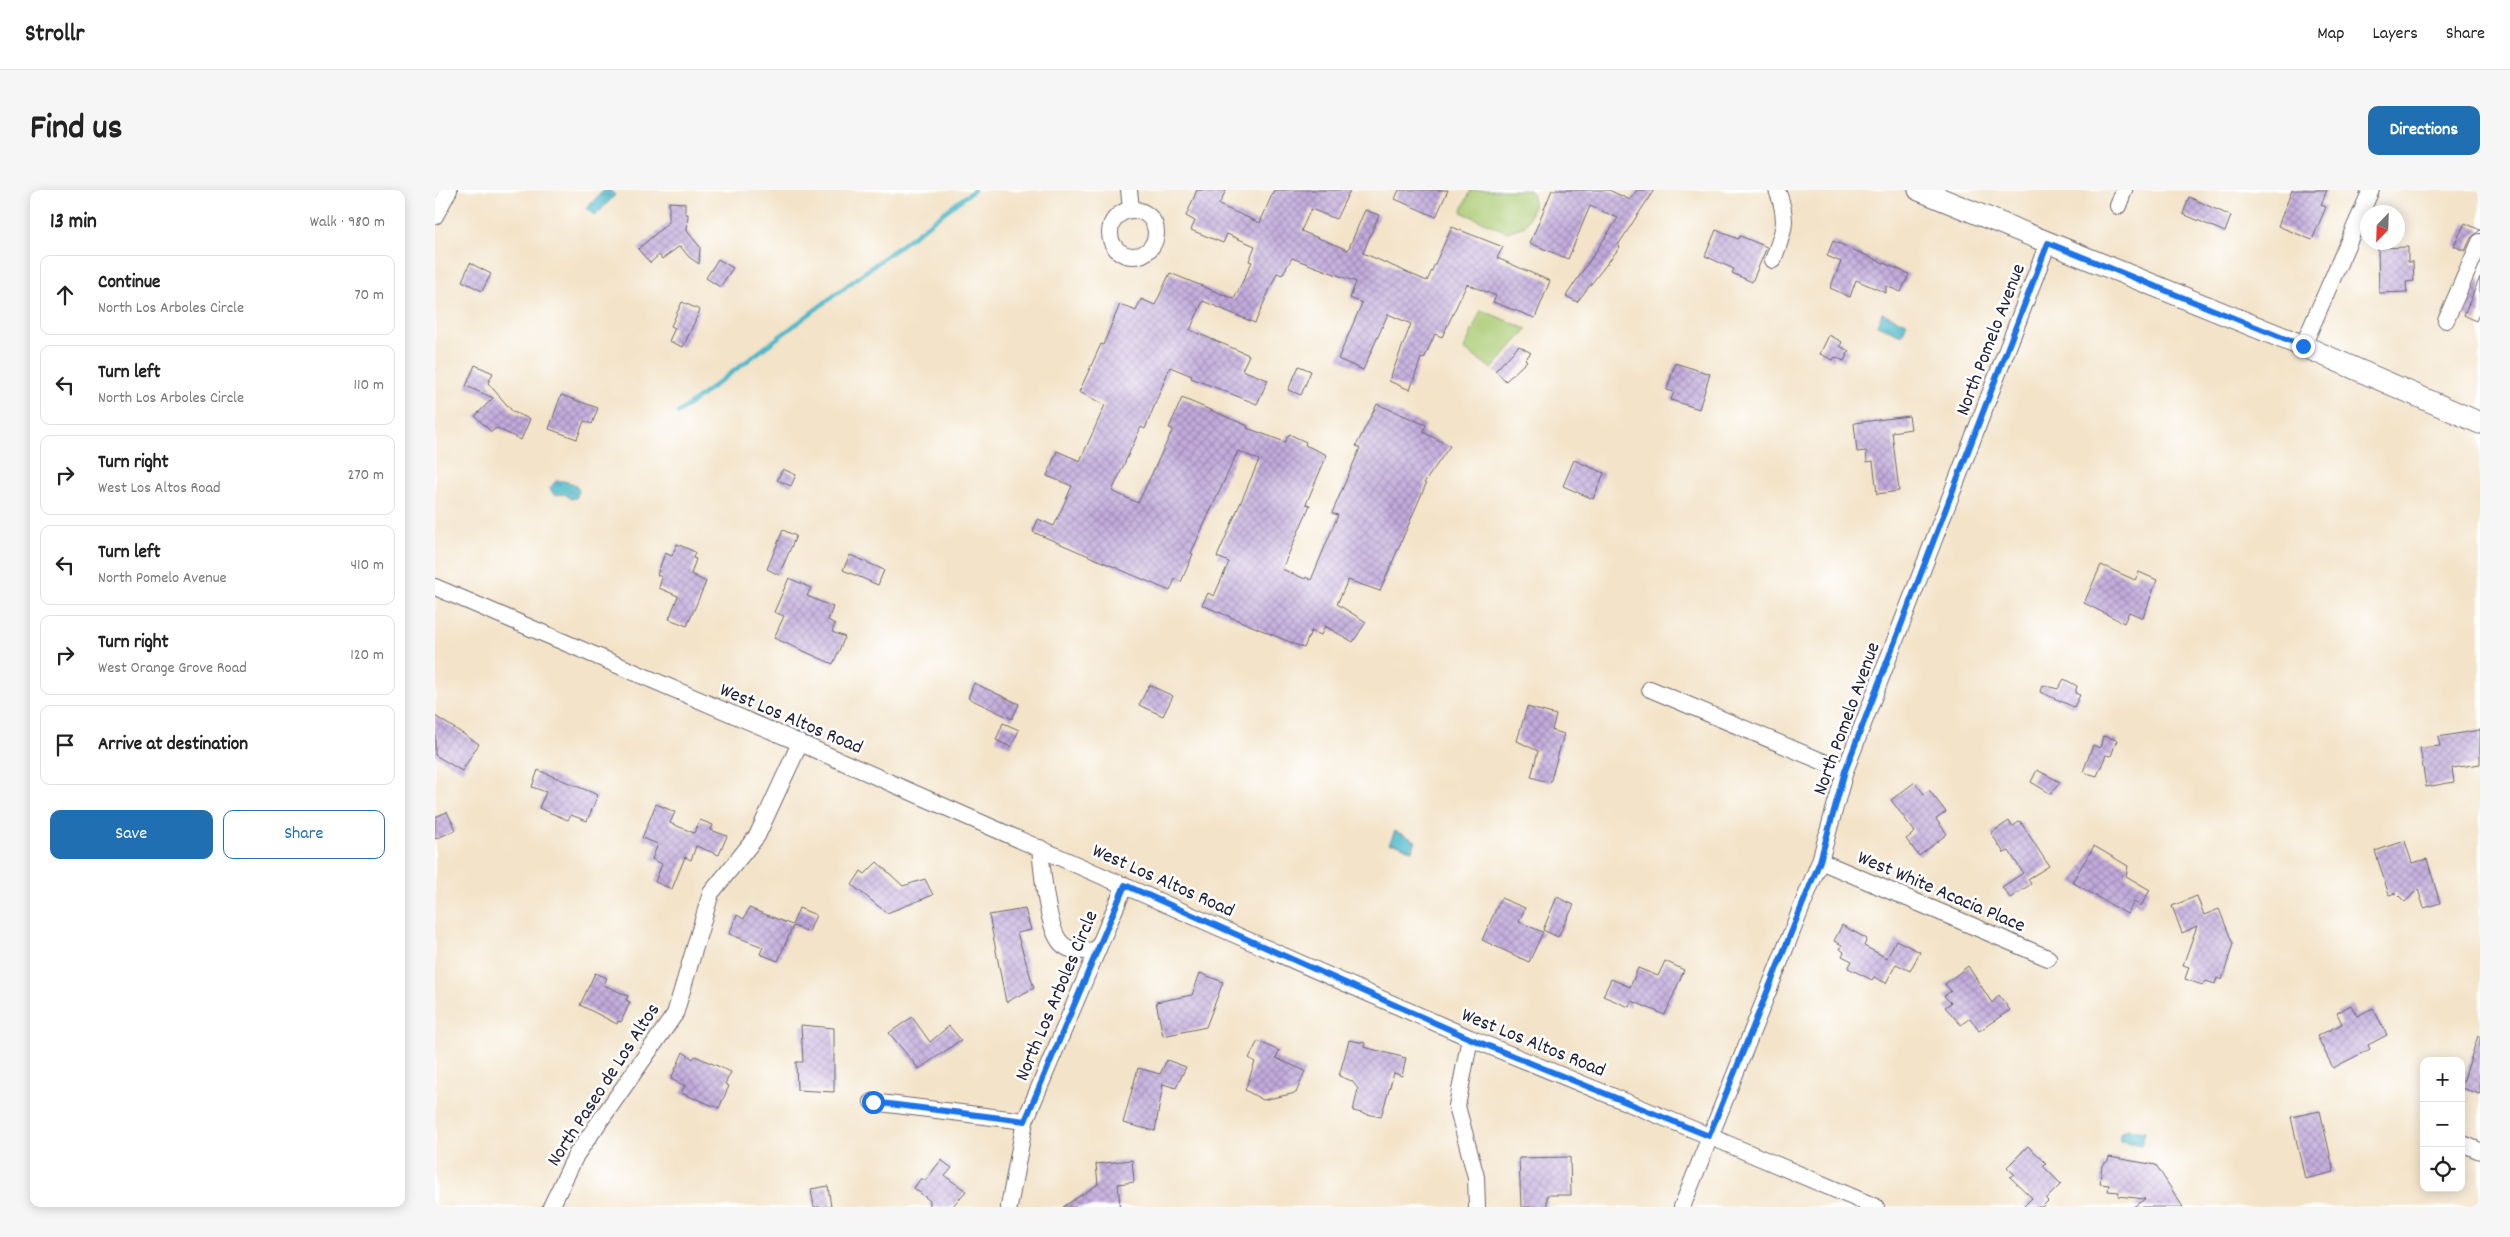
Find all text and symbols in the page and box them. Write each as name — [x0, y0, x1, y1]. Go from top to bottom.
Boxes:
text: Strollr — [25, 18, 84, 52]
text: Map — [2317, 22, 2344, 47]
text: Layers — [2372, 22, 2418, 47]
text: Share — [2446, 22, 2485, 47]
text: Find us — [30, 105, 122, 155]
button: Directions — [2368, 106, 2480, 155]
north arrow — [2360, 205, 2405, 250]
text: 13 min — [50, 208, 97, 238]
text: Walk · 980 m — [310, 211, 385, 234]
street label: North Pomelo Avenue — [1950, 260, 2034, 420]
text: Continue — [98, 270, 160, 297]
icon: ahead — [51, 281, 79, 309]
text: 70 m — [354, 284, 384, 307]
text: North Los Arboles Circle — [98, 297, 244, 320]
route end — [2292, 335, 2315, 358]
text: Turn left — [98, 360, 161, 387]
icon: left — [51, 371, 79, 399]
text: 110 m — [354, 374, 384, 397]
text: North Los Arboles Circle — [98, 387, 244, 410]
text: Turn right — [98, 450, 169, 477]
icon: right — [51, 461, 79, 489]
text: 270 m — [348, 464, 384, 487]
text: West Los Altos Road — [98, 477, 220, 500]
text: Turn left — [98, 540, 161, 567]
icon: left — [51, 551, 79, 579]
text: 410 m — [350, 554, 384, 577]
text: North Pomelo Avenue — [98, 567, 227, 590]
text: Turn right — [98, 630, 169, 657]
street label: North Pomelo Avenue — [1807, 639, 1889, 799]
icon: right — [51, 641, 79, 669]
text: 120 m — [350, 644, 384, 667]
text: West Orange Grove Road — [98, 657, 247, 680]
street label: West Los Altos Road — [715, 677, 867, 763]
icon: arrive — [51, 731, 79, 759]
text: Arrive at destination — [98, 732, 248, 759]
button: Save — [50, 810, 213, 859]
button: Share — [223, 810, 385, 859]
street label: West Los Altos Road — [1087, 838, 1238, 926]
street label: West White Acacia Place — [1853, 845, 2029, 941]
street label: North Los Arboles Circle — [1009, 907, 1106, 1086]
street label: North Paseo de Los Altos — [541, 998, 668, 1173]
street label: West Los Altos Road — [1457, 1002, 1609, 1085]
map controls — [2420, 1057, 2465, 1192]
button: + — [2420, 1057, 2465, 1102]
route start — [862, 1091, 885, 1114]
button: − — [2420, 1102, 2465, 1147]
button: locate — [2420, 1147, 2465, 1192]

